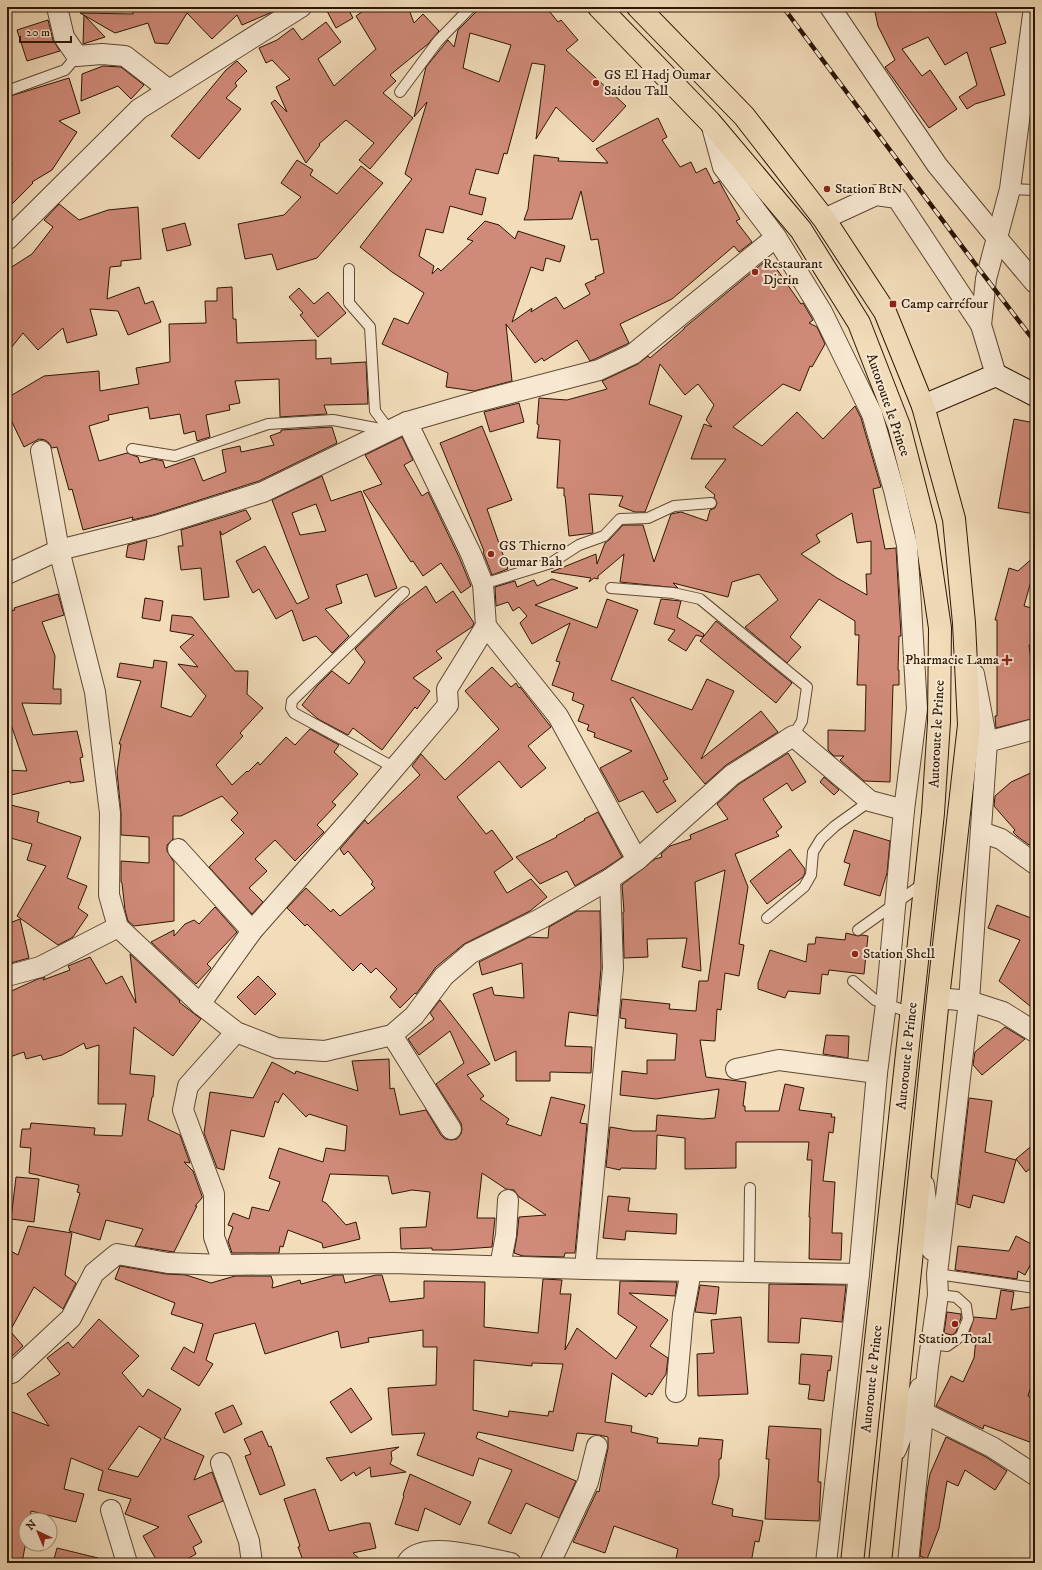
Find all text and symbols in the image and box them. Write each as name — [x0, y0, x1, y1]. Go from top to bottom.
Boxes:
scale bar — [20, 18, 71, 44]
text: 20 m — [26, 25, 50, 40]
place label: GS El Hadj Oumar Saidou Tall — [604, 66, 711, 100]
marker: GS El Hadj Oumar Saidou Tall — [591, 78, 601, 88]
place label: Station BtN — [835, 180, 903, 198]
marker: Station BtN — [822, 184, 832, 194]
place label: Restaurant Djerin — [763, 255, 823, 289]
marker: Restaurant Djerin — [750, 267, 760, 277]
place label: Camp carréfour — [901, 295, 989, 313]
marker: Camp carréfour — [888, 299, 898, 309]
street label: Autoroute le Prince — [862, 351, 914, 459]
place label: GS Thierno Oumar Bah — [499, 537, 566, 571]
marker: GS Thierno Oumar Bah — [486, 549, 496, 559]
place label: Pharmacie Lama — [905, 651, 999, 669]
marker: Pharmacie Lama — [1002, 655, 1012, 665]
street label: Autoroute le Prince — [925, 679, 949, 788]
place label: Station Shell — [863, 945, 936, 963]
marker: Station Shell — [850, 949, 860, 959]
street label: Autoroute le Prince — [892, 1001, 922, 1111]
marker: Station Total — [950, 1319, 960, 1329]
street label: Autoroute le Prince — [857, 1324, 887, 1434]
place label: Station Total — [918, 1330, 993, 1348]
north arrow — [18, 1512, 58, 1552]
text: N — [24, 1517, 40, 1534]

